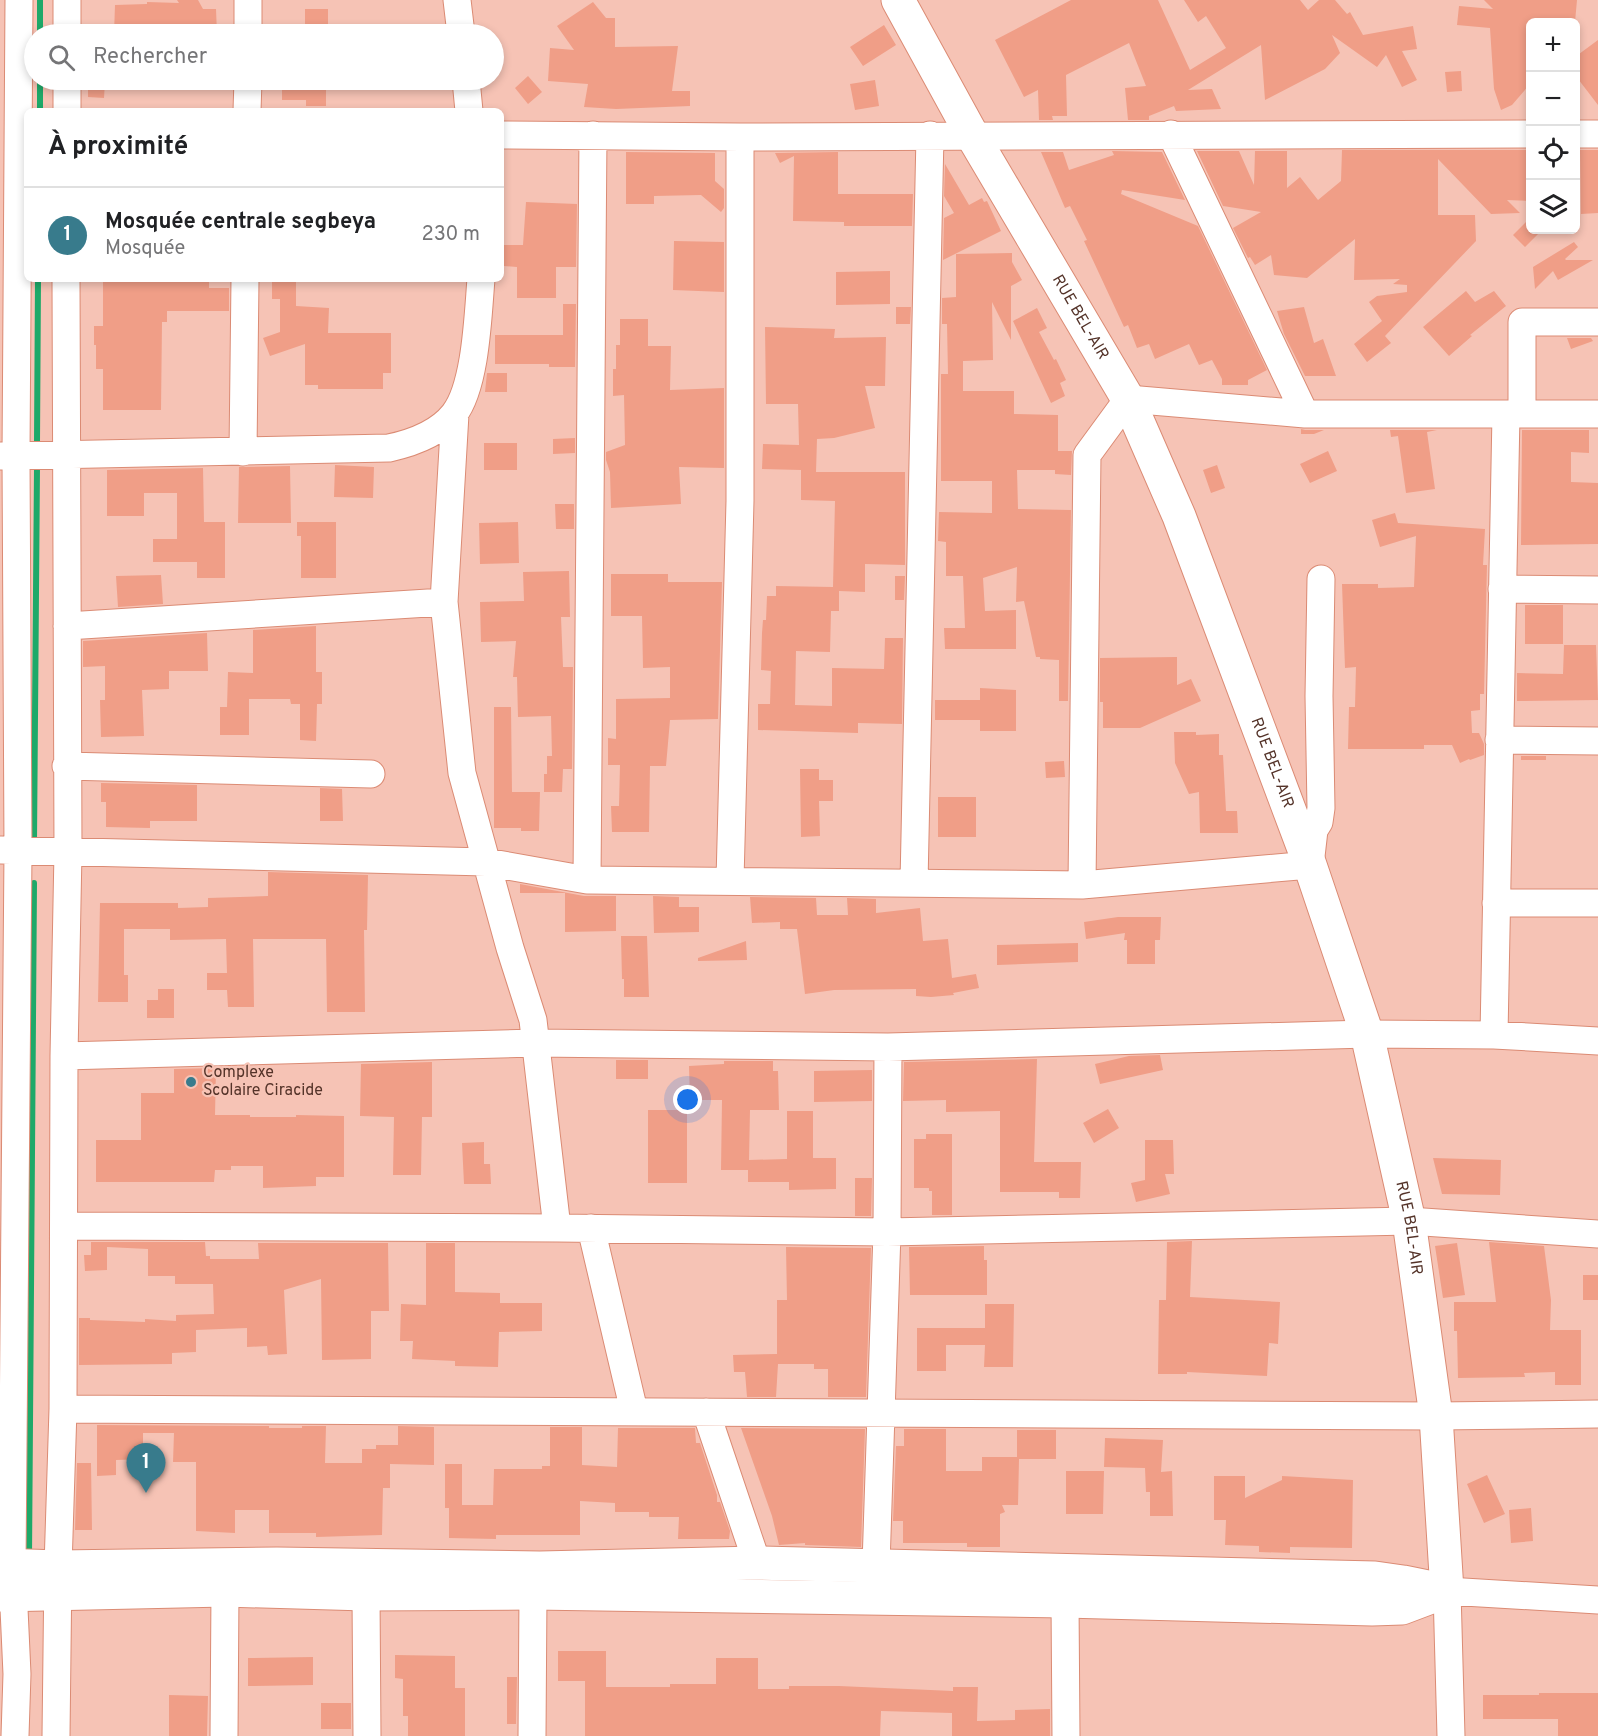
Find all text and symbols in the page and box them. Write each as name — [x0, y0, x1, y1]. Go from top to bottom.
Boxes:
map controls — [1526, 18, 1580, 234]
button: + — [1526, 18, 1580, 72]
search box — [24, 24, 504, 90]
icon: search — [45, 41, 78, 74]
text: Rechercher — [93, 44, 207, 71]
button: − — [1526, 72, 1580, 126]
button: locate — [1526, 126, 1580, 180]
text: À proximité — [48, 131, 188, 164]
button: layers — [1526, 180, 1580, 234]
text: Mosquée centrale segbeya — [105, 209, 376, 236]
text: 1 — [64, 222, 72, 248]
text: 230 m — [421, 222, 480, 248]
text: Mosquée — [105, 236, 185, 262]
street label: RUE BEL-AIR — [1047, 271, 1113, 364]
street label: RUE BEL-AIR — [1246, 715, 1298, 811]
place label: Complexe Scolaire Ciracide — [203, 1063, 323, 1101]
marker: Complexe Scolaire Ciracide — [184, 1075, 198, 1089]
your location — [673, 1085, 702, 1114]
street label: RUE BEL-AIR — [1390, 1179, 1426, 1276]
pin: 1 — [126, 1444, 166, 1493]

